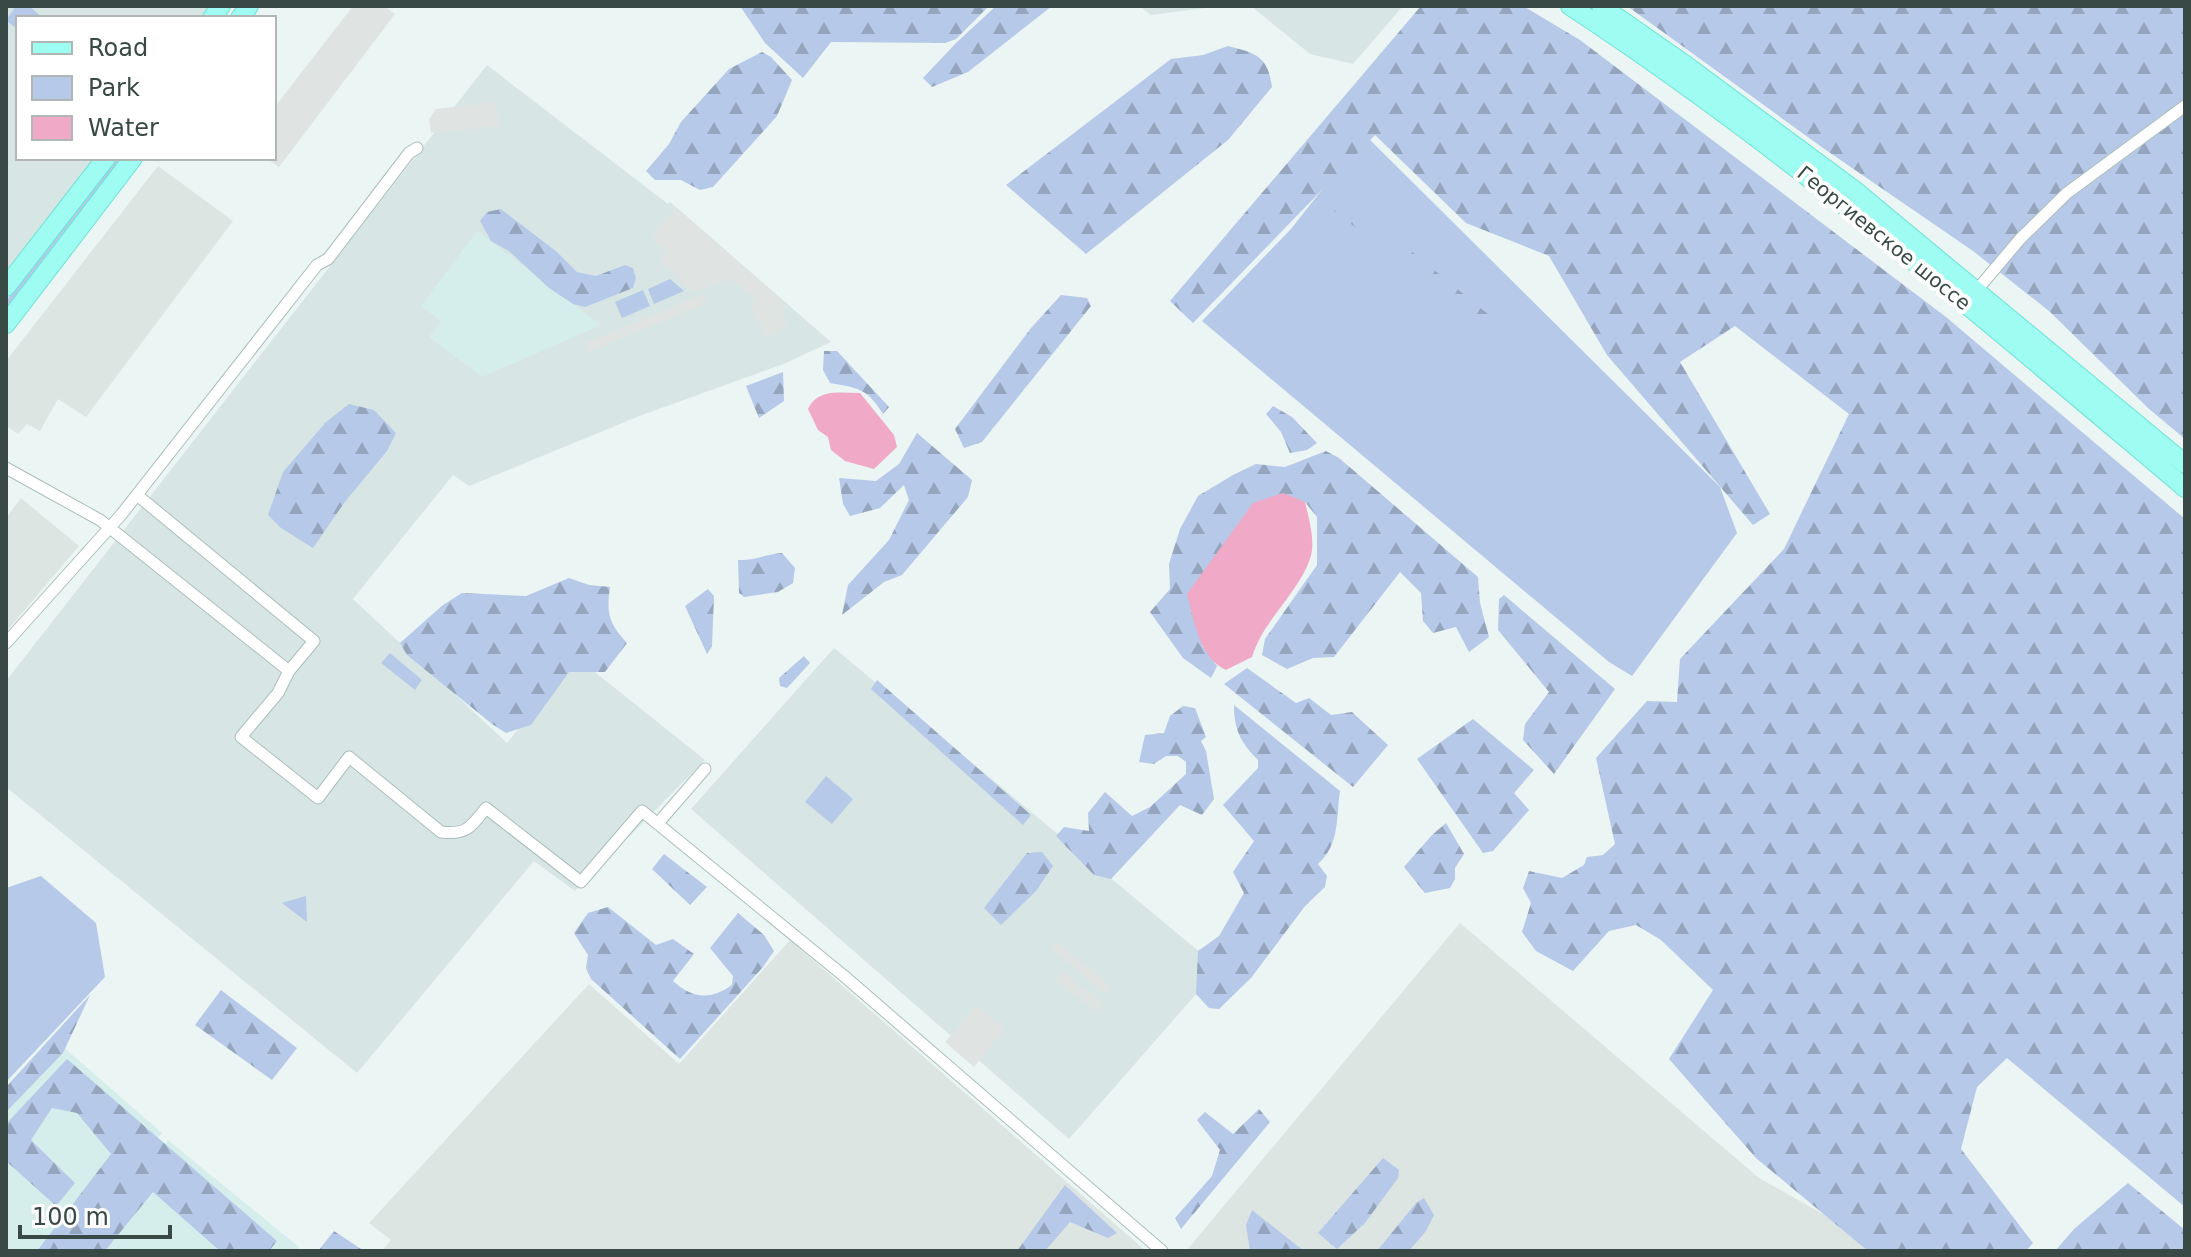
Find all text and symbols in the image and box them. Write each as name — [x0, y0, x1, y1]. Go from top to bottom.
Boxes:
legend — [16, 16, 276, 160]
text: Road — [88, 34, 148, 62]
text: Park — [88, 74, 140, 102]
text: Water — [88, 114, 159, 142]
street label: Георгиевское шоссе — [1793, 161, 1975, 315]
scale bar — [20, 1189, 170, 1239]
text: 100 m — [32, 1203, 109, 1231]

